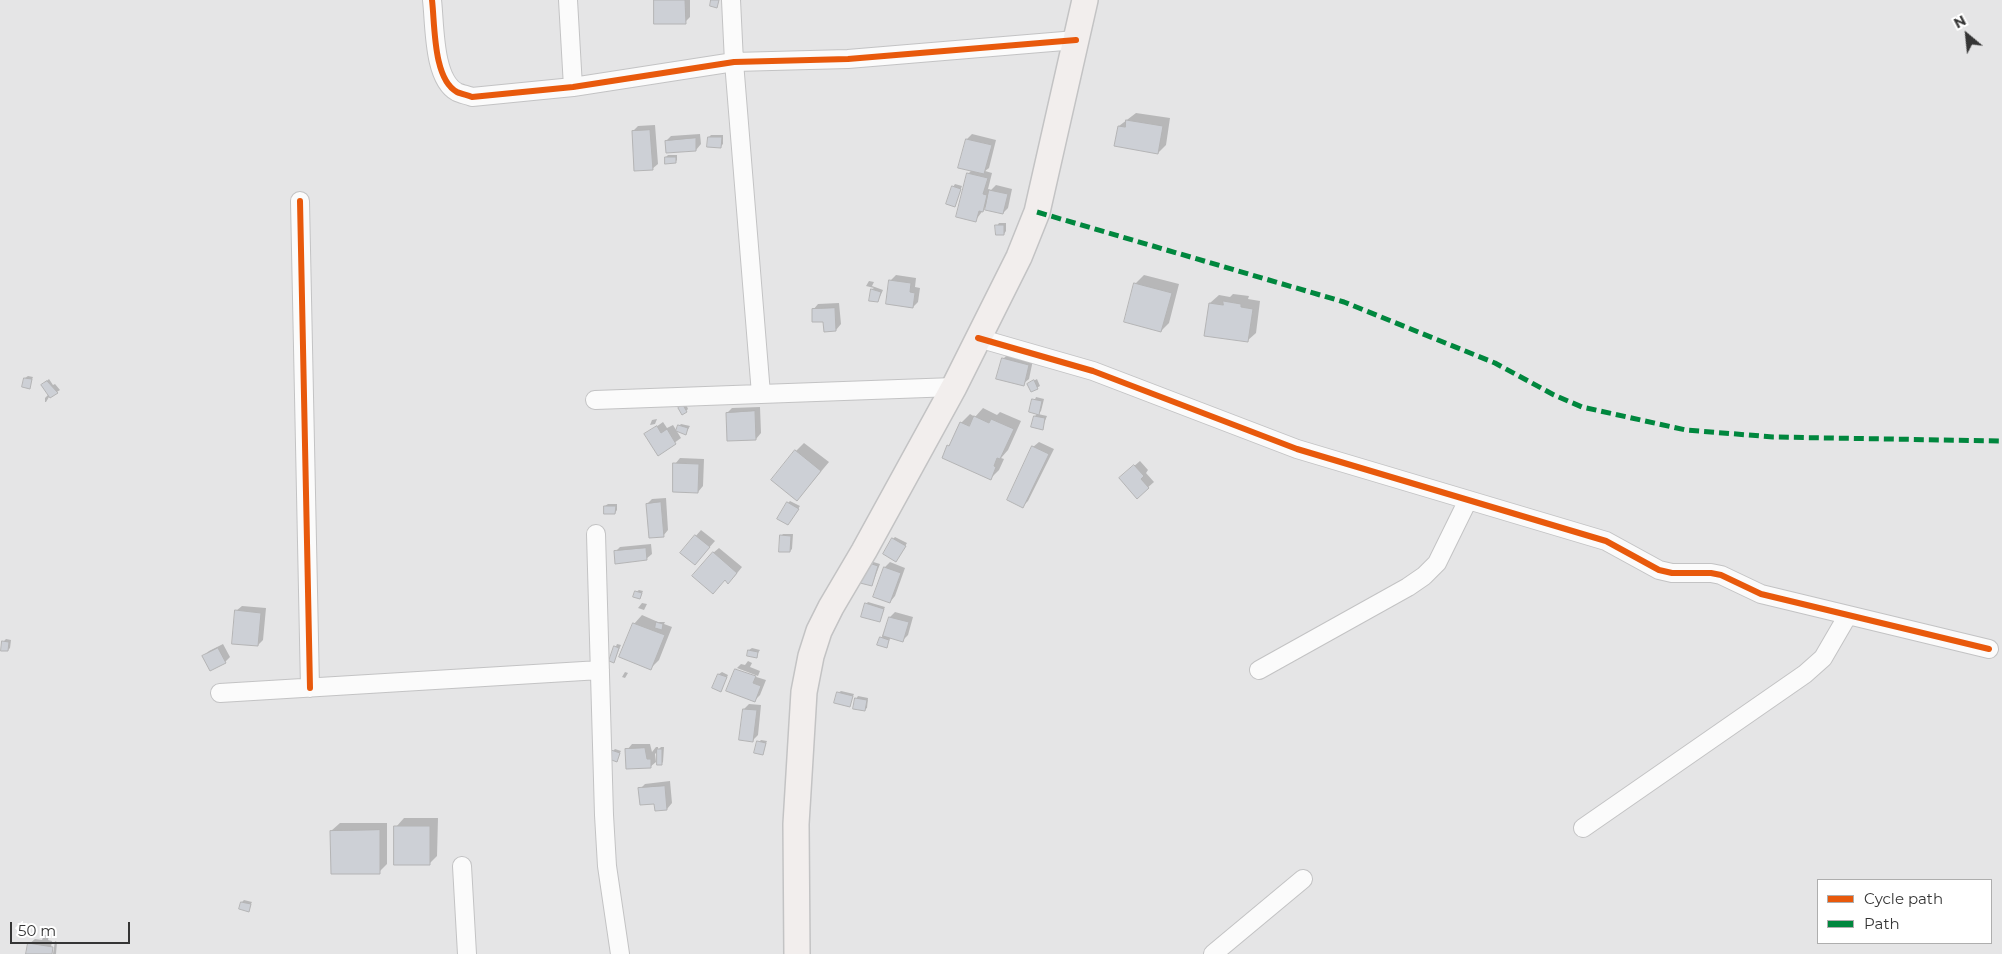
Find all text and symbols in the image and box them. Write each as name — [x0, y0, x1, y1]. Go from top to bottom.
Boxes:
north arrow — [1942, 10, 1992, 60]
text: N — [1951, 11, 1969, 32]
legend — [1817, 879, 1992, 944]
text: Cycle path — [1864, 889, 1943, 908]
scale bar — [12, 912, 132, 944]
text: Path — [1864, 914, 1900, 933]
text: 50 m — [18, 921, 56, 940]

